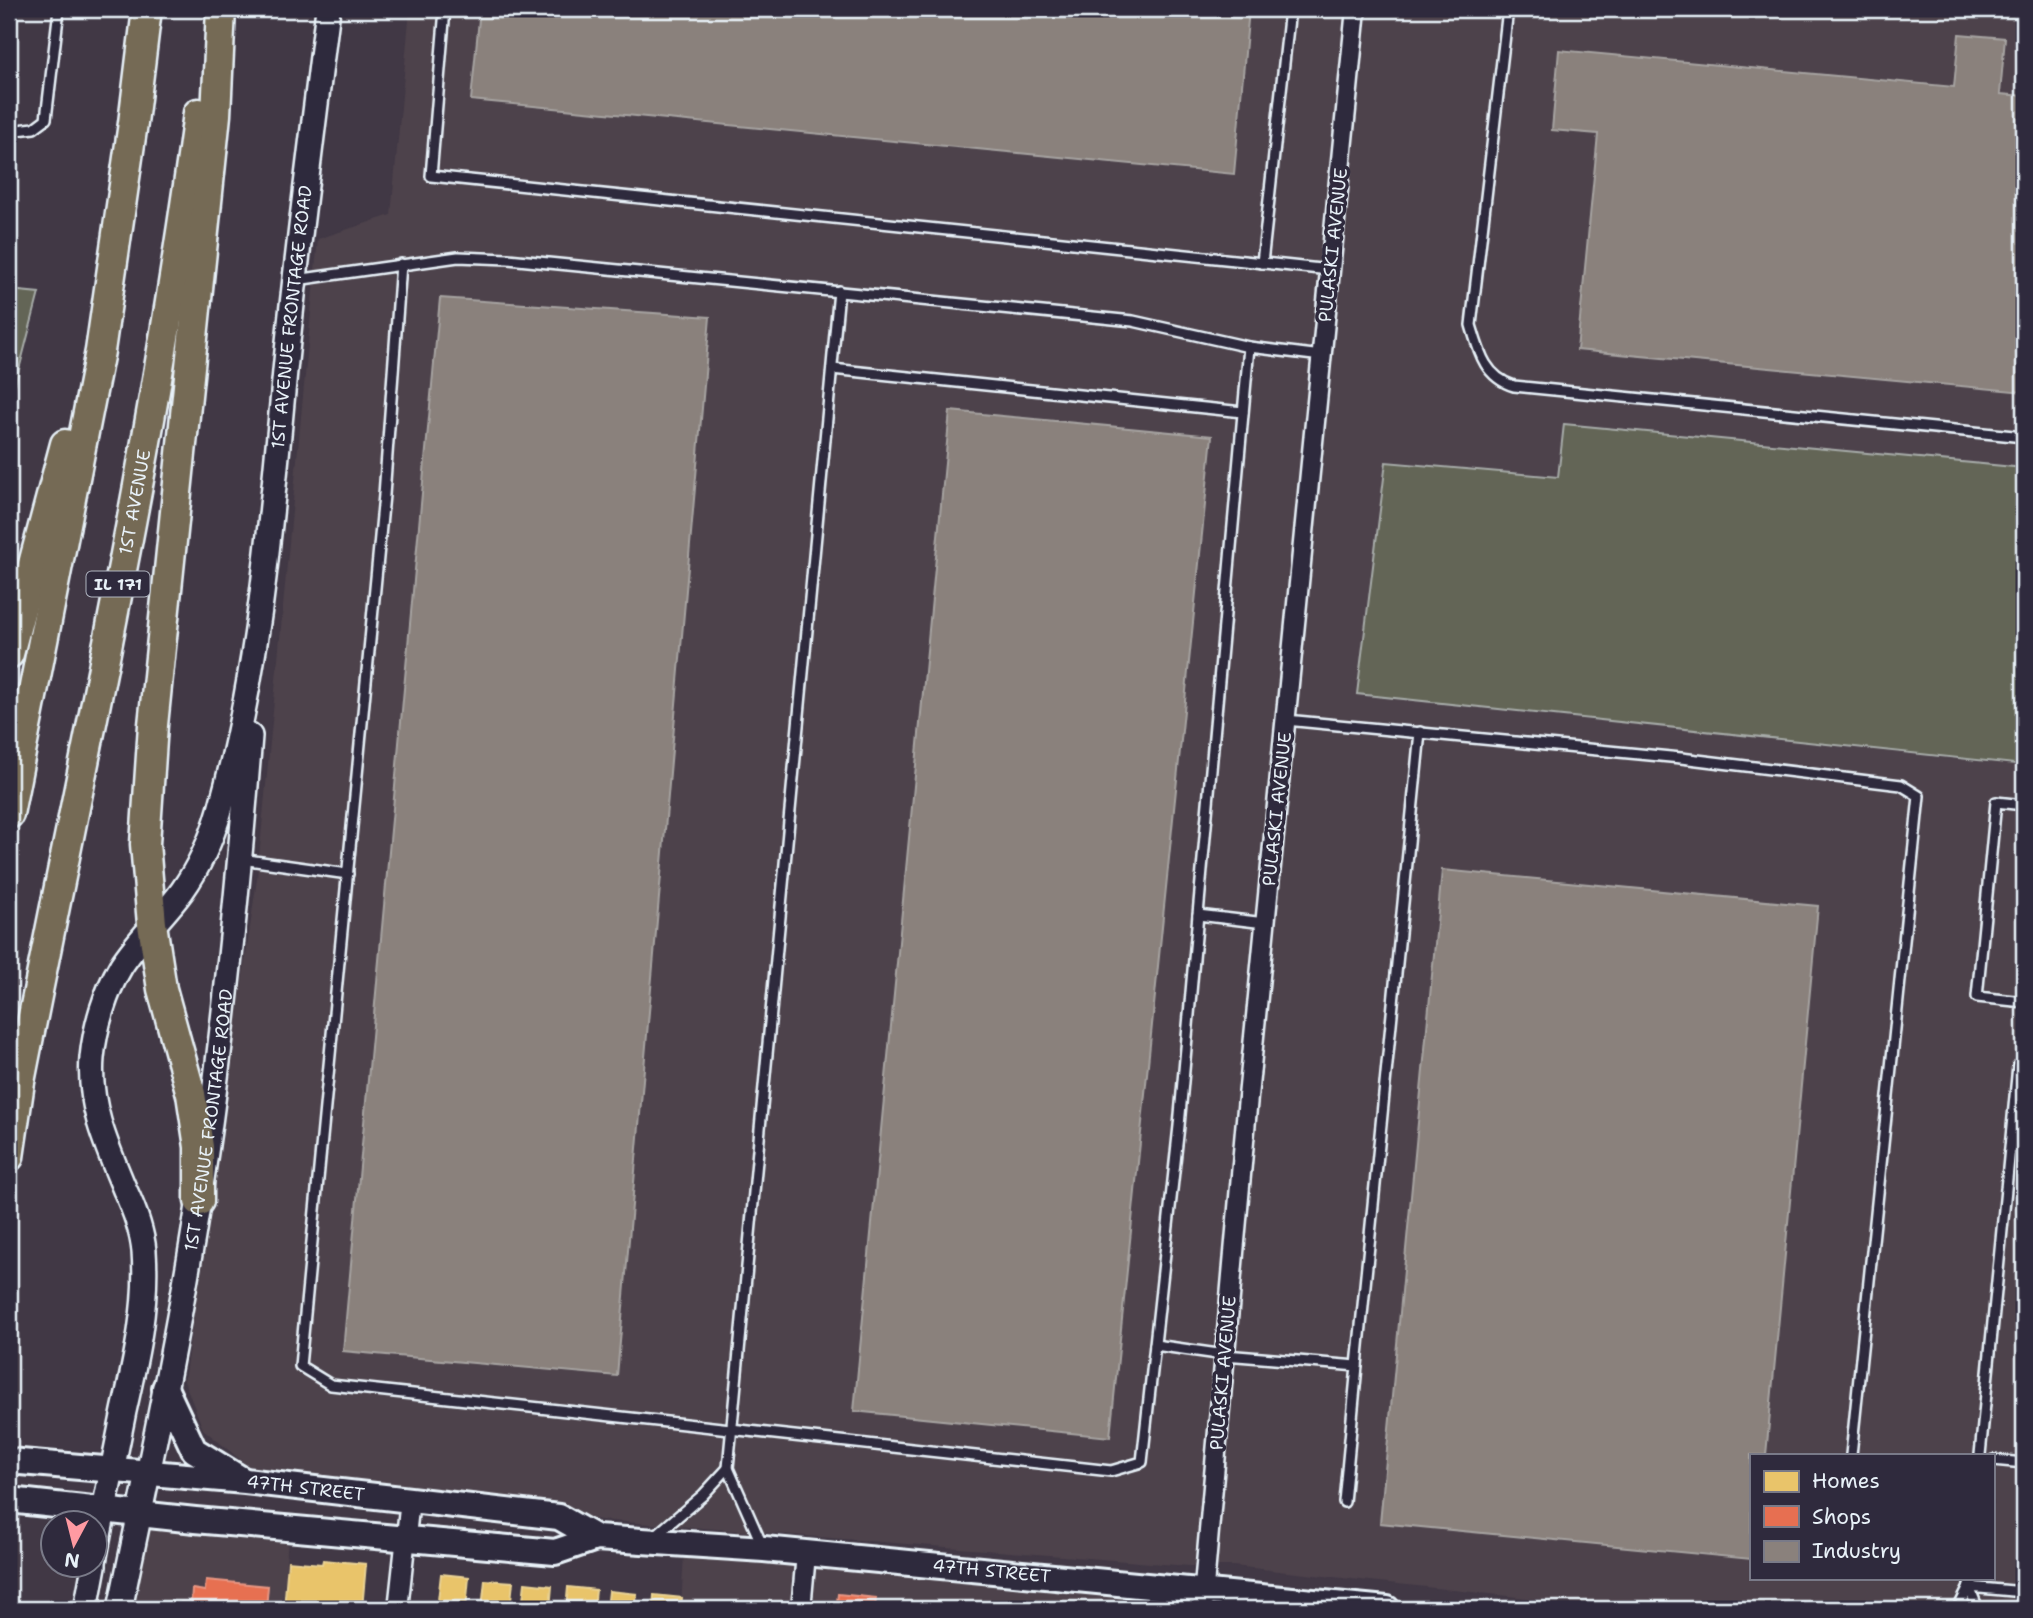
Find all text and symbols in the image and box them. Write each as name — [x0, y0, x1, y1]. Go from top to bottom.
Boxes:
street label: PULASKI AVENUE — [1313, 167, 1353, 323]
street label: 1ST AVENUE FRONTAGE ROAD — [266, 184, 318, 450]
street label: 1ST AVENUE — [113, 447, 156, 557]
road number: IL 171 — [86, 572, 150, 596]
street label: PULASKI AVENUE — [1257, 731, 1297, 887]
street label: 1ST AVENUE FRONTAGE ROAD — [179, 988, 239, 1253]
street label: PULASKI AVENUE — [1204, 1295, 1242, 1451]
legend — [1750, 1454, 1994, 1580]
text: Homes — [1812, 1467, 1880, 1495]
street label: 47TH STREET — [245, 1469, 366, 1507]
text: Shops — [1812, 1503, 1871, 1531]
north arrow — [38, 1510, 108, 1580]
text: Industry — [1812, 1537, 1901, 1565]
text: N — [63, 1547, 81, 1574]
street label: 47TH STREET — [931, 1553, 1052, 1589]

